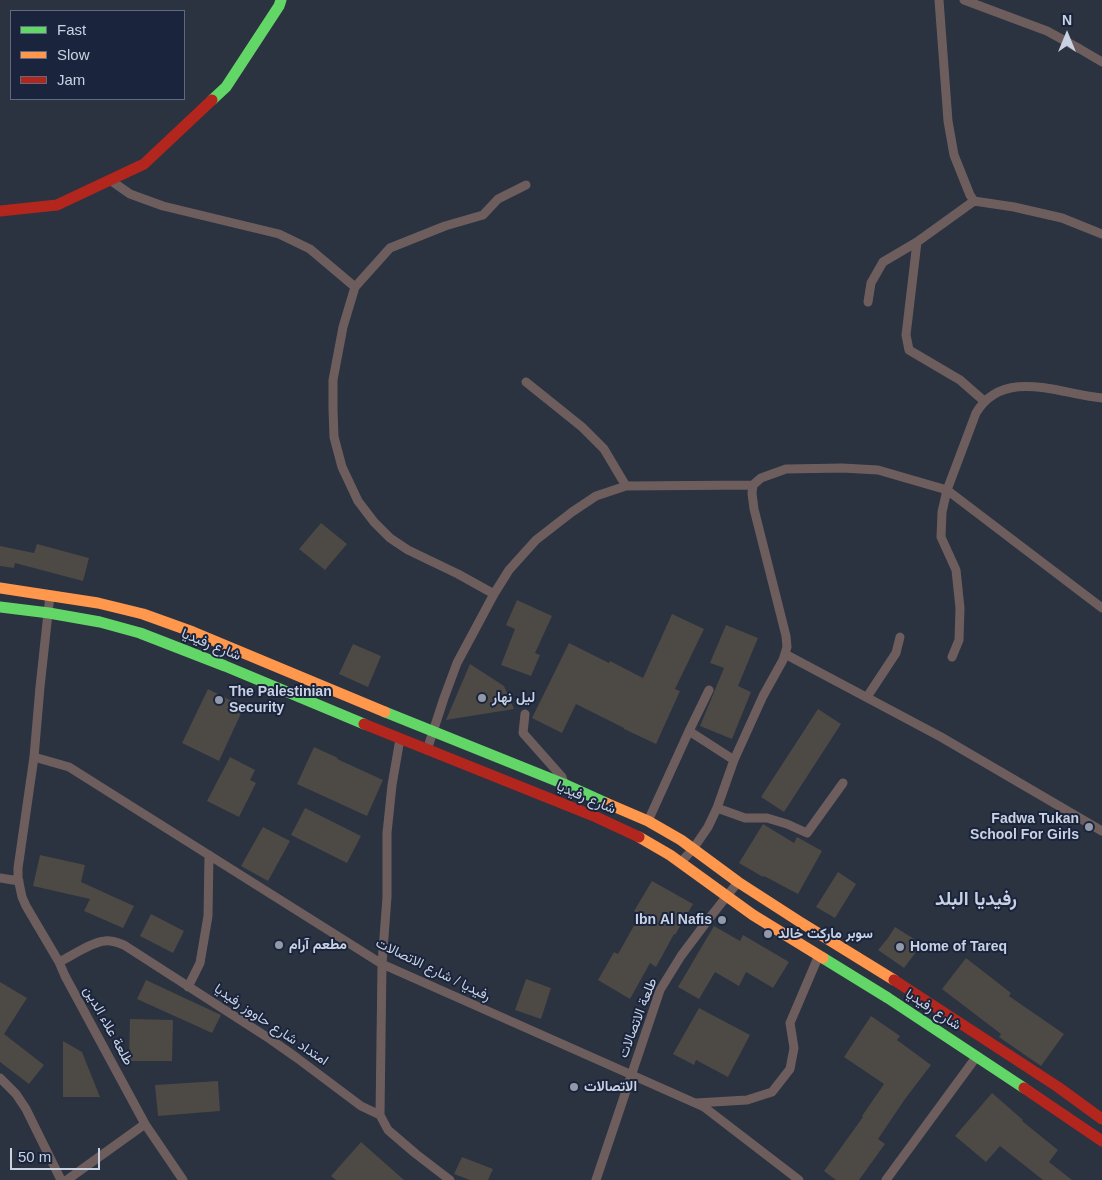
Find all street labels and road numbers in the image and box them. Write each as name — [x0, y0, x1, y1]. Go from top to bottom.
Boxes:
street label: شارع رفيديا — [179, 625, 243, 665]
street label: شارع رفيديا — [554, 778, 618, 818]
street label: رفيديا / شارع الاتصالات — [373, 935, 493, 1005]
street label: طلعة الاتصالات — [615, 976, 661, 1060]
street label: امتداد شارع حاووز رفيديا — [211, 981, 331, 1069]
street label: طلعة علاء الدين — [79, 984, 137, 1068]
street label: شارع رفيديا — [902, 986, 964, 1034]

